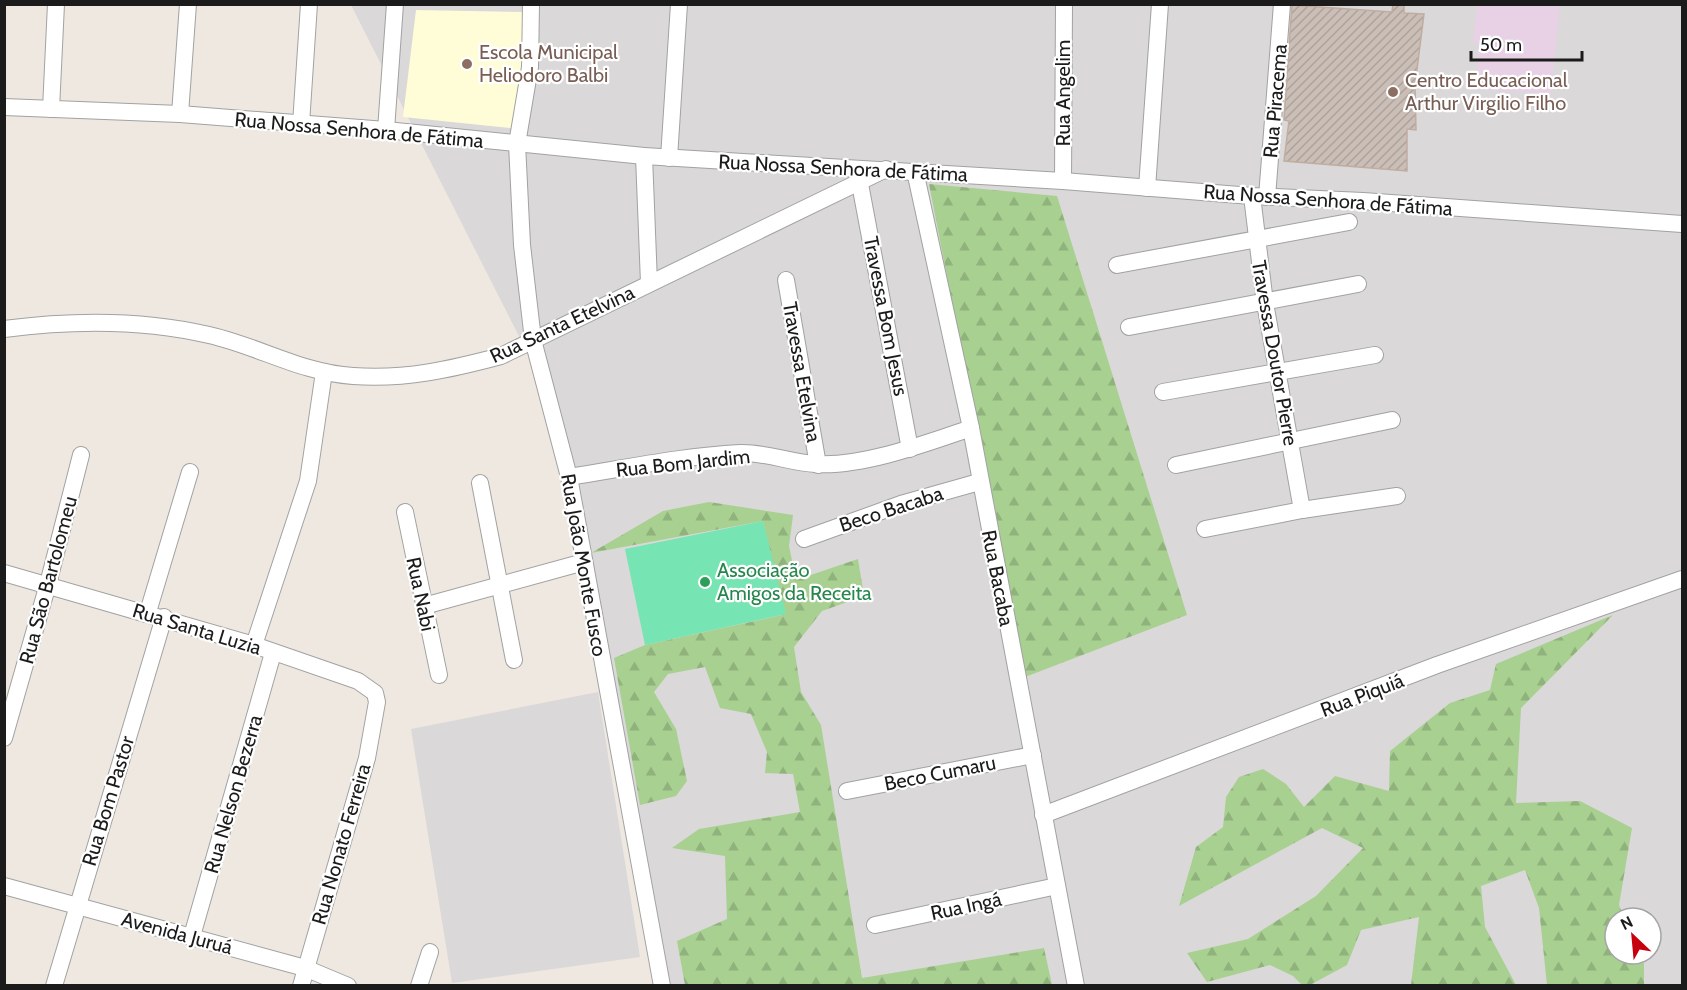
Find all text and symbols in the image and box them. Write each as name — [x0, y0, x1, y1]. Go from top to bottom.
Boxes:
scale bar — [1471, 24, 1582, 62]
text: 50 m — [1480, 34, 1522, 56]
place label: Escola Municipal Heliodoro Balbi — [479, 40, 618, 87]
street label: Rua Angelim — [1051, 40, 1075, 146]
street label: Rua Piracema — [1258, 43, 1292, 159]
marker: Escola Municipal Heliodoro Balbi — [460, 57, 474, 71]
place label: Centro Educacional Arthur Virgilio Filho — [1405, 68, 1568, 115]
marker: Centro Educacional Arthur Virgilio Filho — [1386, 85, 1400, 99]
street label: Rua Nossa Senhora de Fátima — [234, 107, 485, 153]
street label: Rua Nossa Senhora de Fátima — [718, 149, 969, 187]
street label: Rua Nossa Senhora de Fátima — [1203, 179, 1454, 221]
street label: Travessa Bom Jesus — [859, 234, 913, 398]
street label: Travessa Doutor Pierre — [1247, 258, 1303, 448]
street label: Rua Santa Etelvina — [486, 280, 638, 368]
street label: Travessa Etelvina — [778, 300, 826, 444]
street label: Rua Bom Jardim — [615, 444, 751, 482]
street label: Rua João Monte Fusco — [556, 472, 612, 658]
street label: Beco Bacaba — [836, 481, 946, 537]
street label: Rua São Bartolomeu — [14, 494, 82, 666]
street label: Rua Bacaba — [977, 528, 1019, 628]
street label: Rua Nabi — [401, 555, 441, 633]
place label: Associação Amigos da Receita — [717, 558, 872, 605]
marker: Associação Amigos da Receita — [698, 575, 712, 589]
street label: Rua Santa Luzia — [130, 598, 265, 660]
street label: Rua Piquiá — [1317, 668, 1407, 722]
street label: Rua Nelson Bezerra — [199, 712, 267, 876]
street label: Rua Bom Pastor — [77, 733, 139, 869]
street label: Beco Cumaru — [882, 750, 998, 796]
street label: Rua Nonato Ferreira — [307, 760, 376, 927]
street label: Rua Ingá — [928, 887, 1004, 925]
north arrow — [1603, 906, 1663, 966]
street label: Avenida Juruá — [119, 907, 235, 959]
text: N — [1617, 912, 1636, 934]

